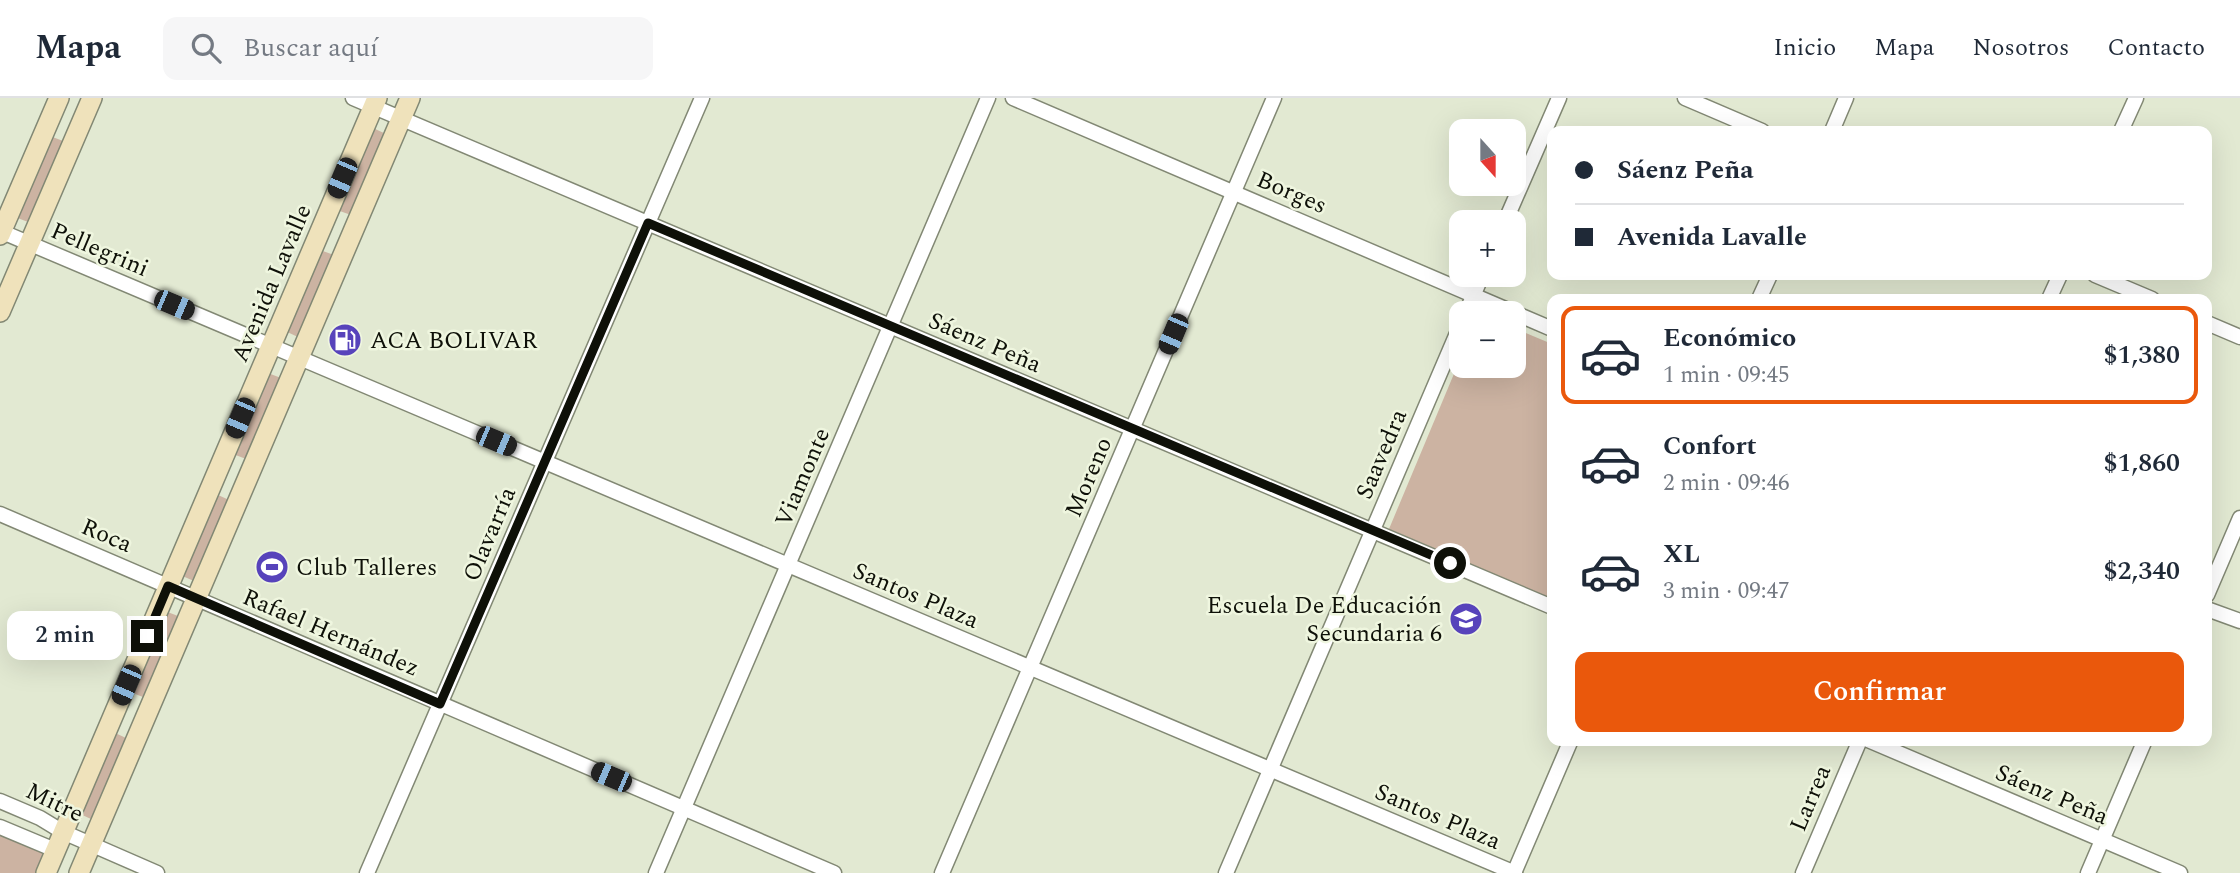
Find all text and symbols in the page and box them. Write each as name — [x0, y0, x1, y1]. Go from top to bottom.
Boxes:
search box — [163, 17, 653, 80]
text: Mapa — [35, 23, 121, 73]
text: Buscar aquí — [243, 28, 378, 68]
icon: search — [187, 29, 225, 67]
text: Inicio — [1773, 30, 1836, 66]
text: Mapa — [1874, 30, 1934, 66]
text: Nosotros — [1972, 30, 2069, 66]
text: Contacto — [2107, 30, 2205, 66]
north arrow — [1449, 119, 1526, 196]
map controls — [1449, 119, 1526, 378]
text: Sáenz Peña — [1617, 150, 1754, 190]
car — [325, 155, 360, 201]
street label: Borges — [1251, 162, 1332, 224]
street label: Avenida Lavalle — [222, 199, 321, 368]
button: + — [1449, 210, 1526, 287]
street label: Pellegrini — [45, 213, 154, 287]
text: Avenida Lavalle — [1617, 217, 1807, 257]
car — [151, 287, 198, 323]
button: − — [1449, 301, 1526, 378]
street label: Sáenz Peña — [922, 303, 1047, 383]
car — [1156, 311, 1191, 357]
text: Económico — [1663, 318, 1796, 358]
fuel station icon: ACA BOLIVAR — [326, 321, 364, 359]
place label: ACA BOLIVAR — [370, 323, 538, 359]
icon: car — [1579, 324, 1642, 387]
text: $1,380 — [2104, 335, 2180, 375]
text: 1 min · 09:45 — [1663, 358, 1790, 393]
car — [223, 395, 258, 441]
street label: Saavedra — [1347, 404, 1417, 505]
street label: Viamonte — [766, 422, 840, 533]
car — [473, 423, 520, 459]
text: Confort — [1663, 426, 1757, 466]
street label: Moreno — [1056, 432, 1122, 523]
icon: car — [1579, 432, 1642, 495]
text: $1,860 — [2104, 443, 2180, 483]
text: 2 min · 09:46 — [1663, 466, 1790, 501]
street label: Olavarría — [454, 481, 526, 587]
street label: Roca — [76, 509, 138, 563]
text: XL — [1663, 534, 1700, 574]
icon: car — [1579, 540, 1642, 603]
route start — [1434, 547, 1466, 579]
sports icon: Club Talleres — [253, 548, 291, 586]
place label: Club Talleres — [296, 550, 437, 586]
text: $2,340 — [2104, 551, 2180, 591]
street label: Santos Plaza — [847, 553, 985, 639]
text: 3 min · 09:47 — [1663, 574, 1790, 609]
street label: Rafael Hernández — [237, 579, 425, 686]
place label: Escuela De Educación Secundaria 6 — [1207, 588, 1442, 652]
school or university icon: Escuela De Educación Secundaria 6 — [1447, 600, 1485, 638]
callout: 2 min — [7, 612, 122, 660]
text: 2 min — [35, 618, 95, 653]
route end — [131, 620, 163, 652]
button: Confirmar — [1575, 652, 2184, 732]
car — [109, 662, 144, 708]
street label: Sáenz Peña — [1989, 755, 2114, 835]
car — [588, 759, 635, 795]
street label: Larrea — [1781, 759, 1841, 837]
street label: Mitre — [20, 773, 90, 832]
street label: Santos Plaza — [1369, 774, 1507, 860]

